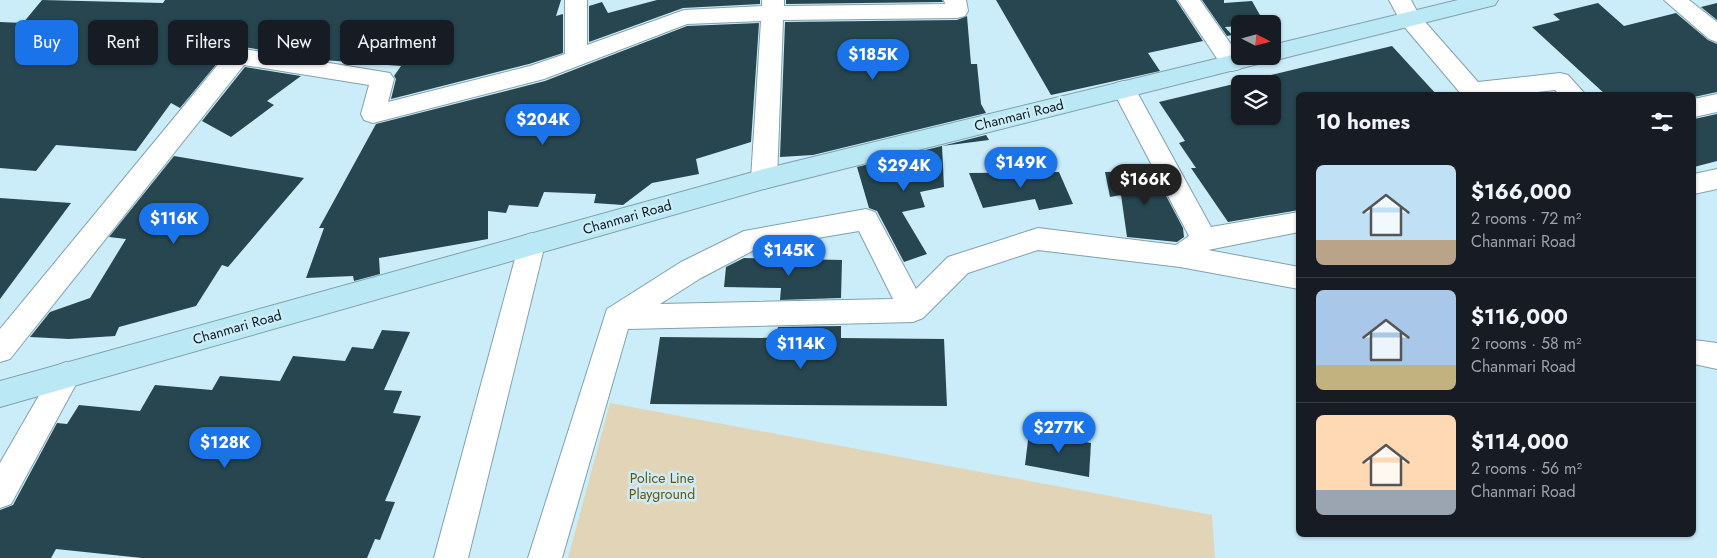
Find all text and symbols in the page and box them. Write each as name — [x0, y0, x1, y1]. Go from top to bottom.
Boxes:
north arrow — [1231, 15, 1281, 65]
map controls — [1231, 15, 1281, 125]
chip: Buy — [15, 20, 78, 65]
chip: Rent — [88, 20, 158, 65]
chip: Filters — [168, 20, 248, 65]
chip: New — [258, 20, 330, 65]
chip: Apartment — [340, 20, 454, 65]
pin: $185K — [838, 38, 908, 81]
text: $185K — [848, 43, 898, 66]
button: layers — [1231, 75, 1281, 125]
street label: Chanmari Road — [972, 94, 1066, 136]
pin: $204K — [508, 104, 578, 146]
text: 10 homes — [1316, 107, 1410, 137]
text: $204K — [516, 108, 570, 131]
icon: filters — [1648, 108, 1676, 136]
pin: $149K — [986, 146, 1056, 189]
pin: $294K — [869, 150, 939, 192]
text: $149K — [995, 151, 1047, 174]
text: $294K — [877, 154, 931, 177]
pin: $166K — [1110, 164, 1180, 206]
text: $166K — [1120, 168, 1170, 191]
text: $166,000 — [1471, 177, 1571, 207]
icon: home — [1356, 185, 1416, 245]
street label: Chanmari Road — [580, 195, 674, 239]
pin: $116K — [139, 202, 209, 245]
text: $116K — [150, 207, 198, 230]
text: 2 rooms · 72 m² — [1471, 207, 1581, 230]
text: Chanmari Road — [1471, 230, 1576, 253]
pin: $145K — [754, 234, 824, 277]
text: $145K — [764, 239, 814, 262]
text: $116,000 — [1471, 302, 1568, 332]
street label: Chanmari Road — [190, 305, 284, 349]
icon: home — [1356, 310, 1416, 370]
pin: $114K — [766, 328, 836, 370]
text: $114K — [777, 332, 825, 355]
text: 2 rooms · 58 m² — [1471, 332, 1582, 355]
text: Chanmari Road — [1471, 355, 1576, 378]
pin: $277K — [1024, 412, 1094, 454]
text: $277K — [1034, 416, 1084, 439]
pin: $128K — [190, 426, 260, 469]
text: $114,000 — [1471, 427, 1569, 457]
text: $128K — [200, 431, 250, 454]
icon: home — [1356, 435, 1416, 495]
text: 2 rooms · 56 m² — [1471, 457, 1582, 480]
park label: Police Line Playground — [629, 468, 695, 504]
text: Chanmari Road — [1471, 480, 1576, 503]

